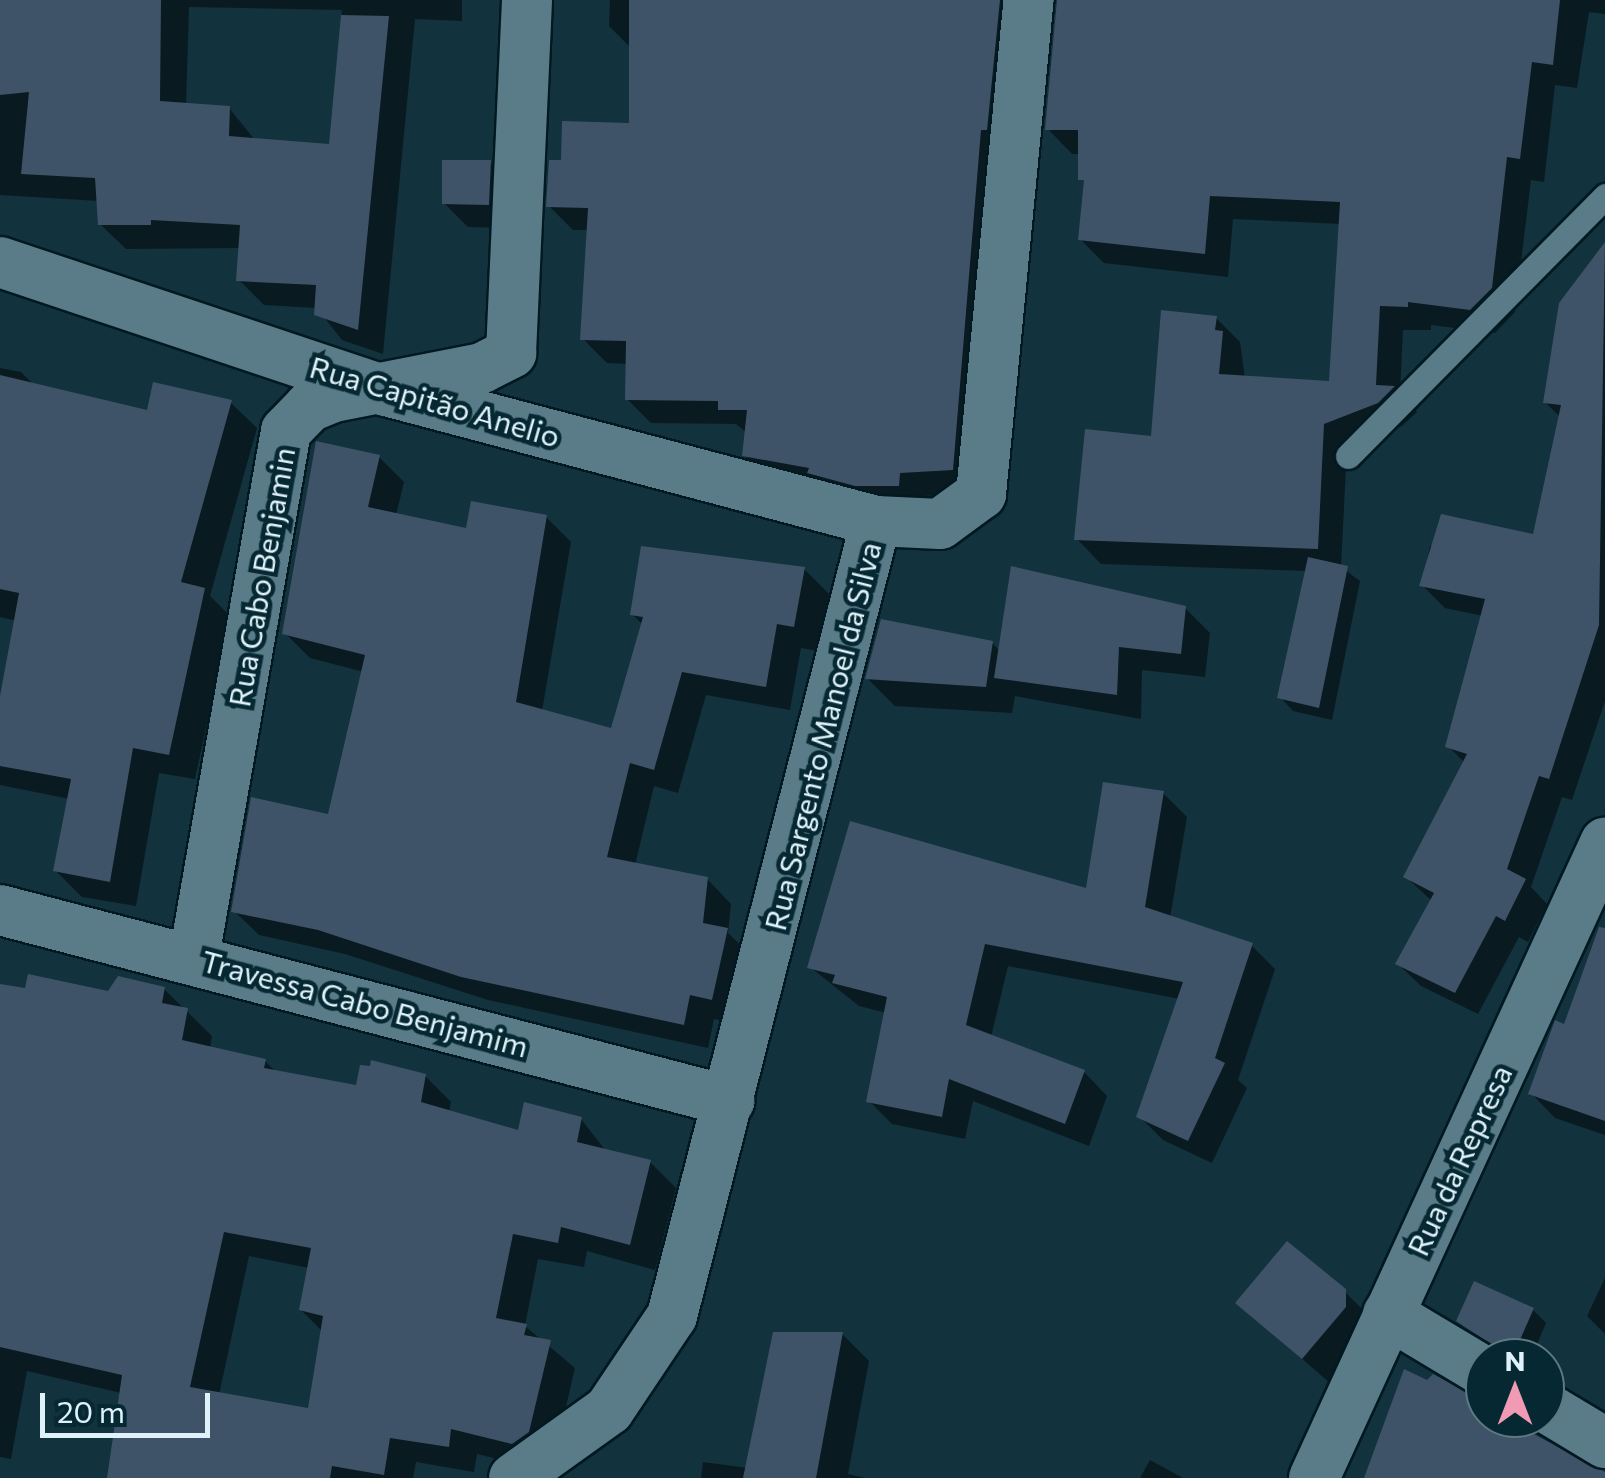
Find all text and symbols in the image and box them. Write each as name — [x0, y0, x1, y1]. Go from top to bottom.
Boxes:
street label: Rua Capitão Anelio — [306, 348, 564, 454]
street label: Rua Cabo Benjamin — [220, 445, 302, 709]
street label: Rua Sargento Manoel da Silva — [756, 538, 888, 934]
street label: Travessa Cabo Benjamim — [198, 942, 532, 1064]
street label: Rua da Represa — [1399, 1059, 1519, 1261]
north arrow — [1465, 1338, 1565, 1438]
text: N — [1505, 1343, 1526, 1377]
scale bar — [45, 1373, 215, 1435]
text: 20 m — [57, 1392, 125, 1429]

